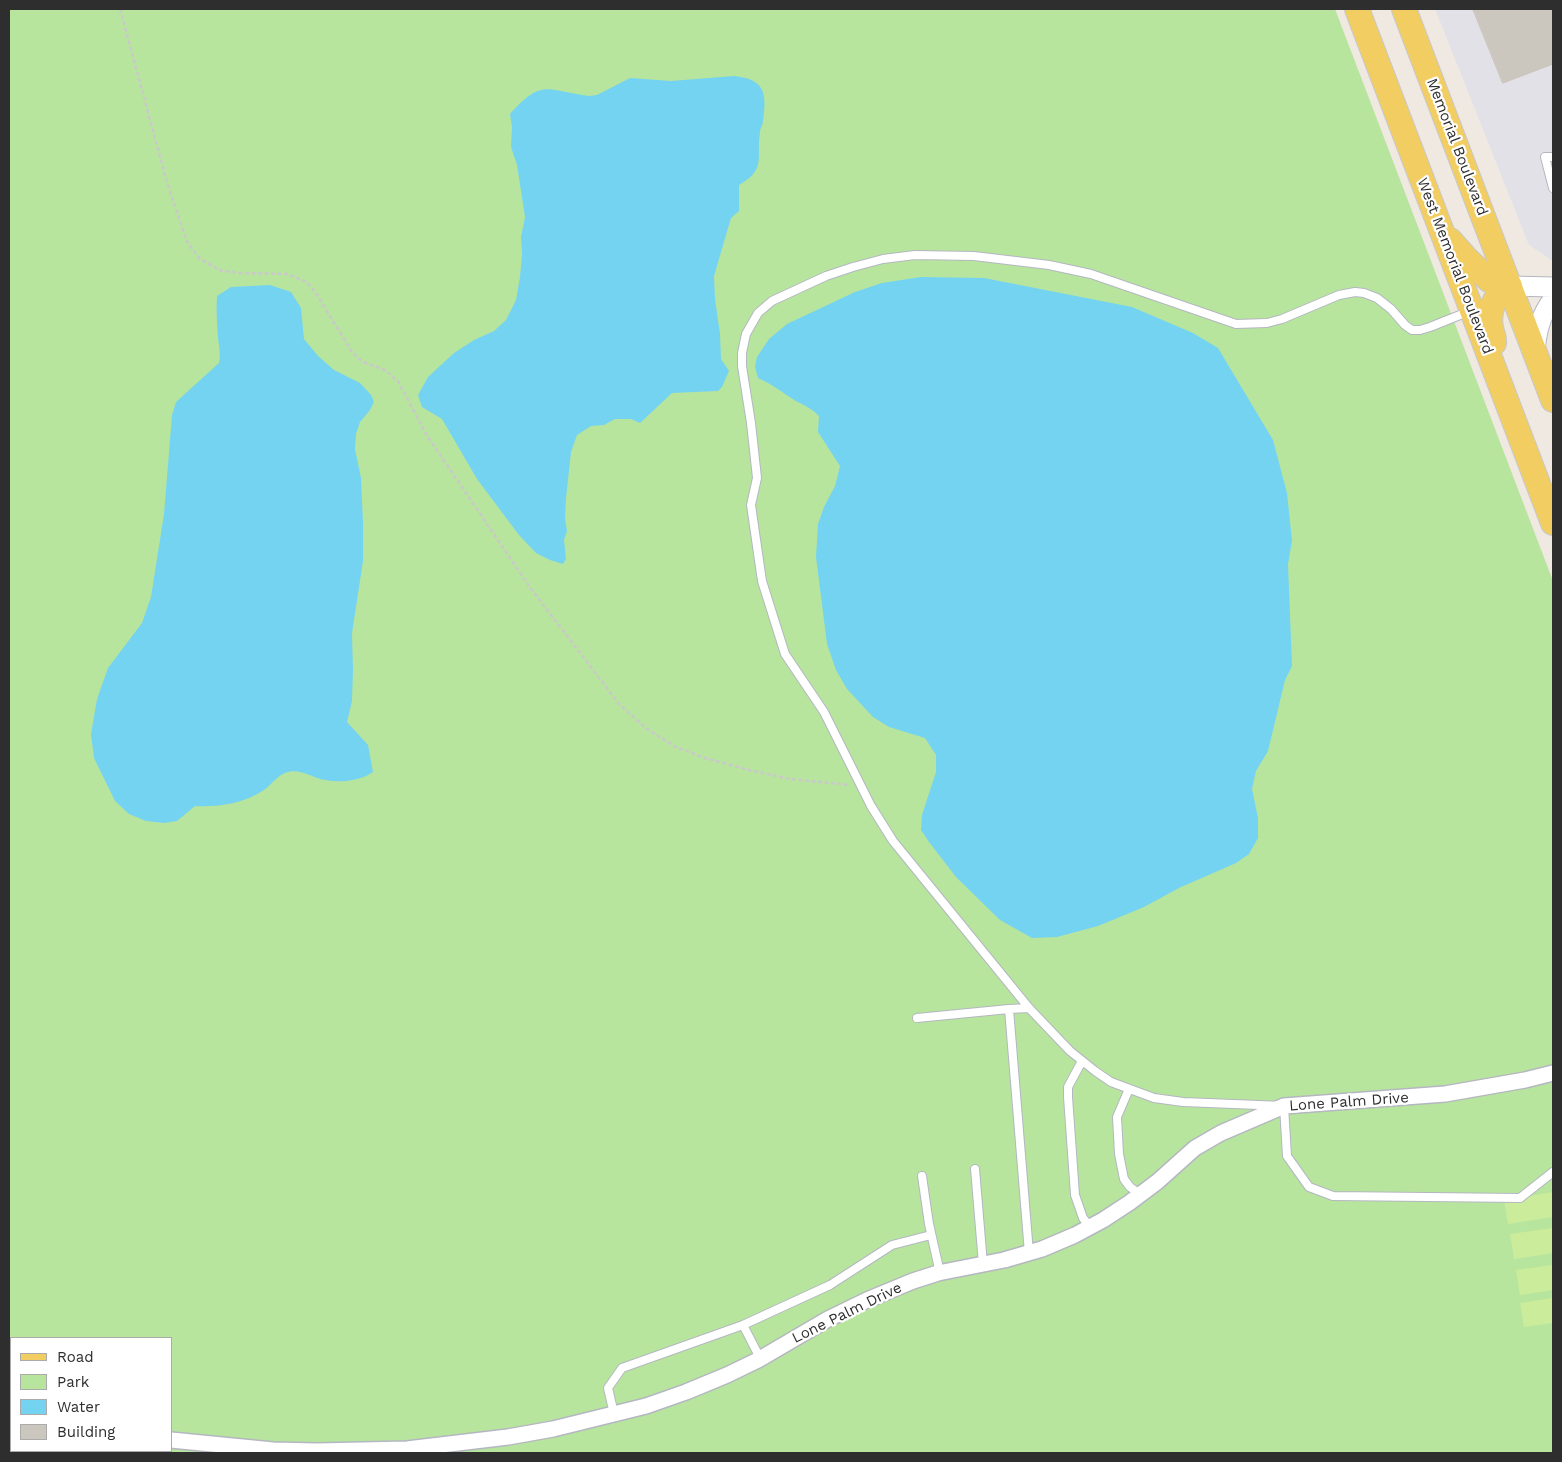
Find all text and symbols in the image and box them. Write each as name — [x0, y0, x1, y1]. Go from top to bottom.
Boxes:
street label: Memorial Boulevard — [1423, 76, 1491, 218]
street label: West Memorial Boulevard — [1413, 175, 1497, 357]
street label: Lone Palm Drive — [1289, 1089, 1409, 1115]
street label: Lone Palm Drive — [789, 1279, 905, 1347]
legend — [10, 1337, 172, 1452]
text: Road — [57, 1348, 94, 1366]
text: Park — [57, 1373, 89, 1391]
text: Water — [57, 1398, 100, 1416]
text: Building — [57, 1423, 115, 1441]

